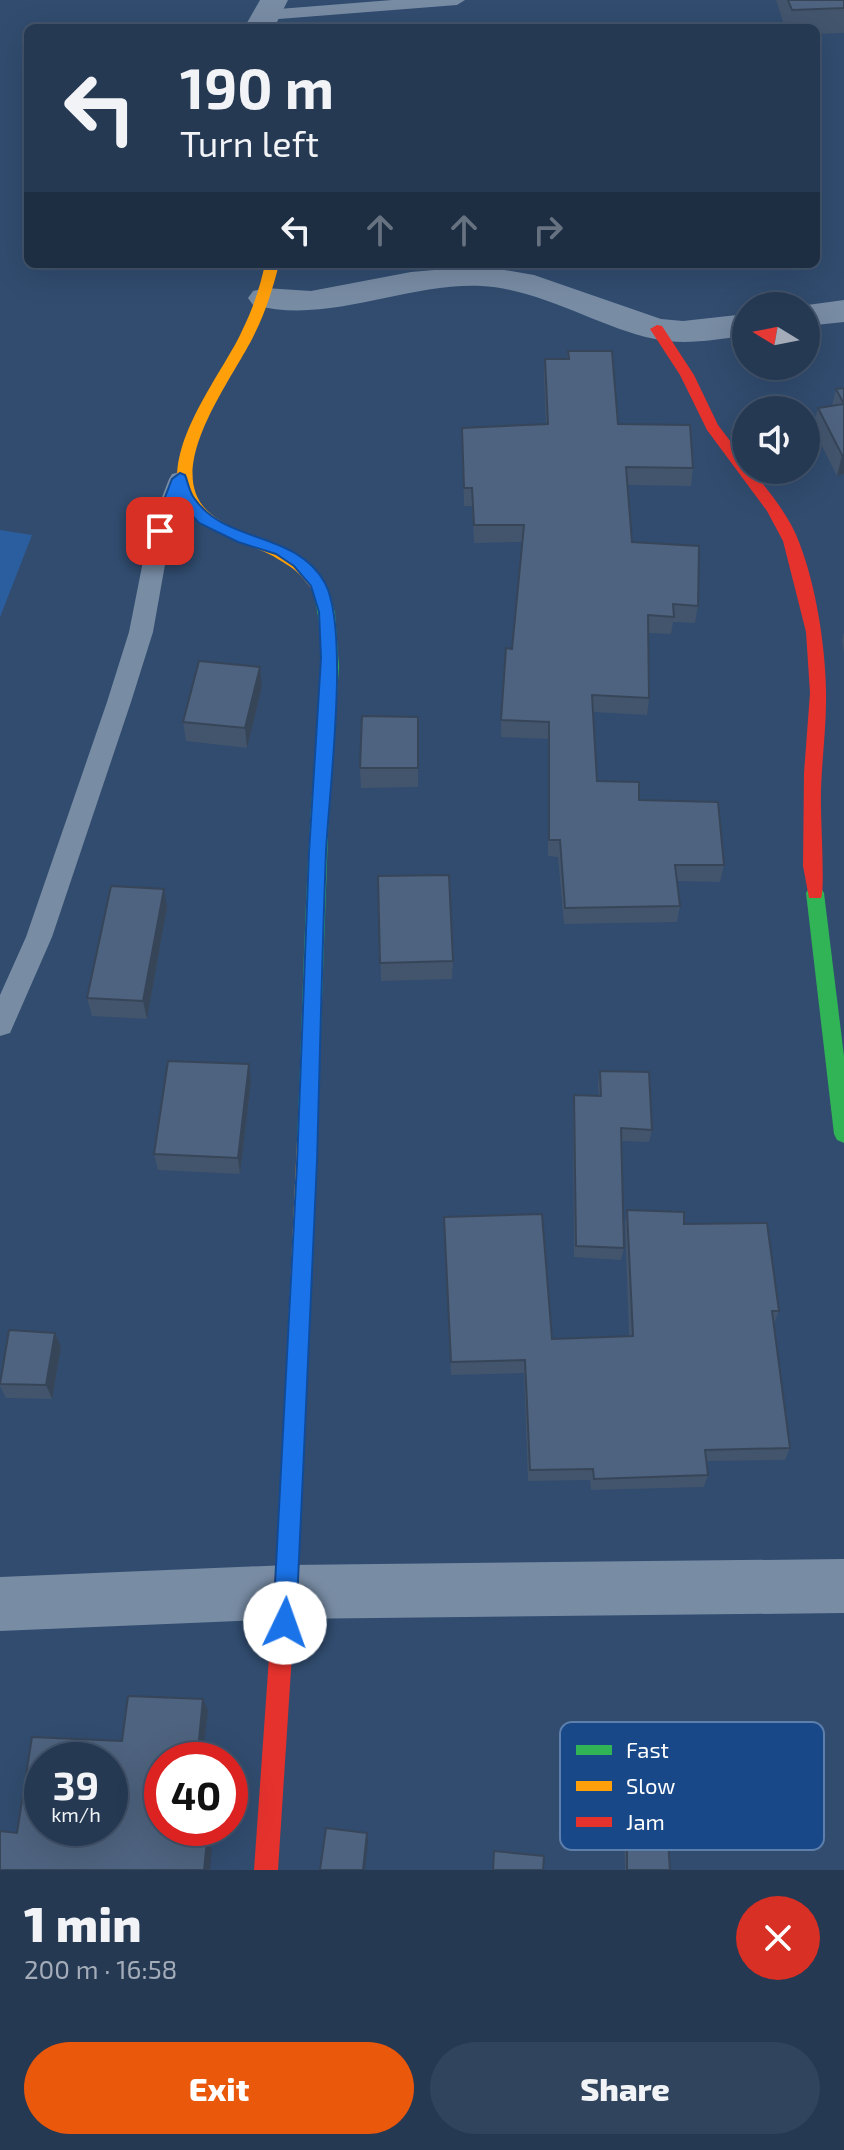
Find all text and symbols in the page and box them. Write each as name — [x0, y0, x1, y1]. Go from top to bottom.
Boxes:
text: 190 m — [180, 53, 334, 120]
icon: left — [48, 56, 152, 160]
text: Turn left — [180, 121, 319, 164]
icon: left — [274, 208, 318, 252]
icon: ahead — [358, 208, 402, 252]
icon: ahead — [442, 208, 486, 252]
icon: right — [526, 208, 570, 252]
north arrow — [732, 292, 820, 380]
map controls — [732, 292, 820, 484]
button: sound — [732, 396, 820, 484]
pin — [126, 497, 194, 565]
icon: arrive — [138, 509, 182, 553]
position arrow — [243, 1581, 327, 1665]
legend — [560, 1722, 824, 1850]
text: Fast — [626, 1736, 669, 1762]
speed limit sign: 40 — [144, 1742, 248, 1846]
text: 39 — [53, 1760, 99, 1808]
text: Slow — [626, 1772, 675, 1798]
text: km/h — [51, 1802, 101, 1826]
text: Jam — [626, 1808, 665, 1834]
text: 1 min — [24, 1894, 142, 1952]
button: close — [736, 1896, 820, 1980]
text: 200 m · 16:58 — [24, 1953, 177, 1984]
button: Exit — [24, 2042, 414, 2134]
button: Share — [430, 2042, 820, 2134]

